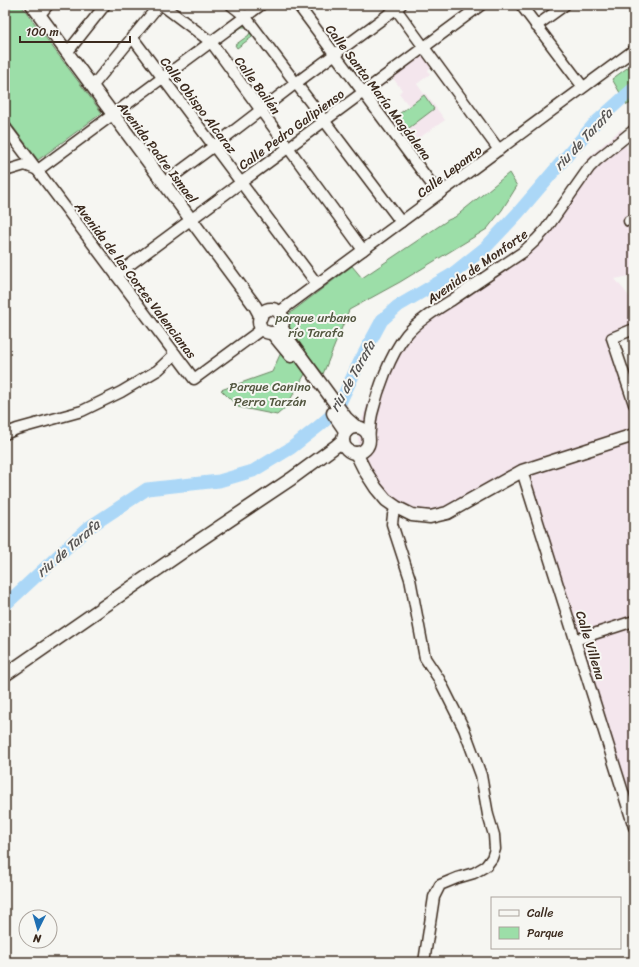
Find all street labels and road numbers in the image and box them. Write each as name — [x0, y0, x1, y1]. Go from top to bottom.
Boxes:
street label: Calle Santa María Magdalena — [319, 19, 438, 166]
street label: Calle Bailén — [228, 51, 287, 120]
street label: Calle Obispo Alcaraz — [154, 52, 244, 160]
street label: Calle Pedro Galipienso — [233, 83, 350, 176]
street label: Avenida Padre Ismael — [111, 96, 204, 208]
street label: Calle Lepanto — [412, 139, 487, 204]
street label: Avenida de las Cortes Valencianas — [68, 196, 203, 364]
street label: Avenida de Monforte — [421, 223, 533, 311]
street label: Calle Villena — [569, 608, 612, 683]

